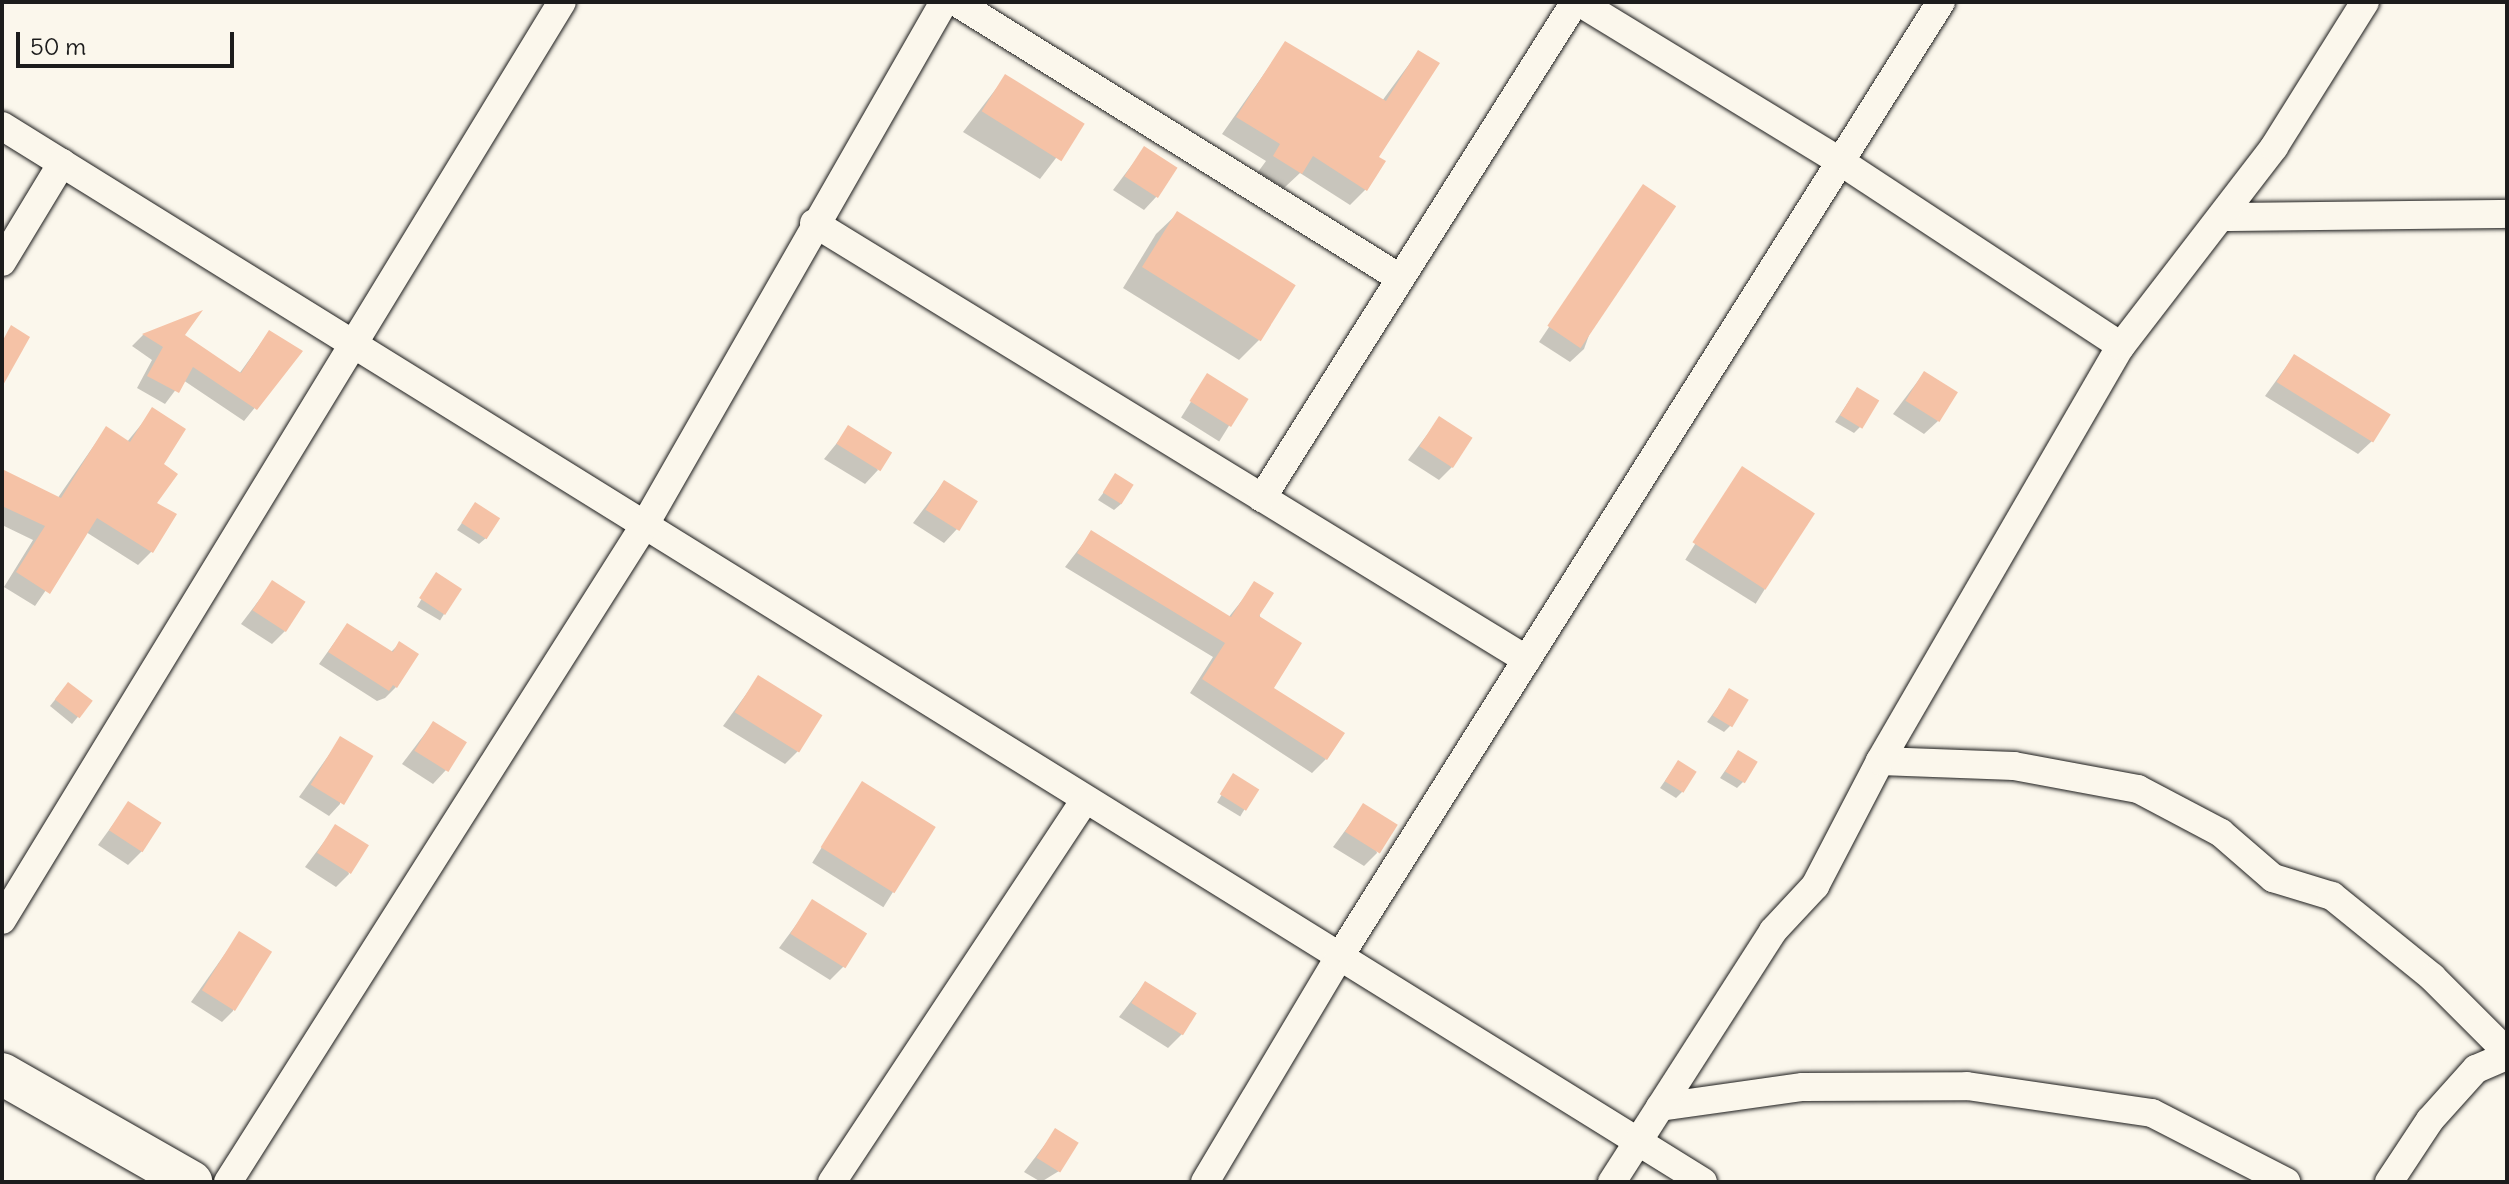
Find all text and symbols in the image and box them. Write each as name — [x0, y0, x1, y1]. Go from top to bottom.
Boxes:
scale bar — [20, 16, 238, 66]
text: 50 m — [30, 31, 86, 61]

